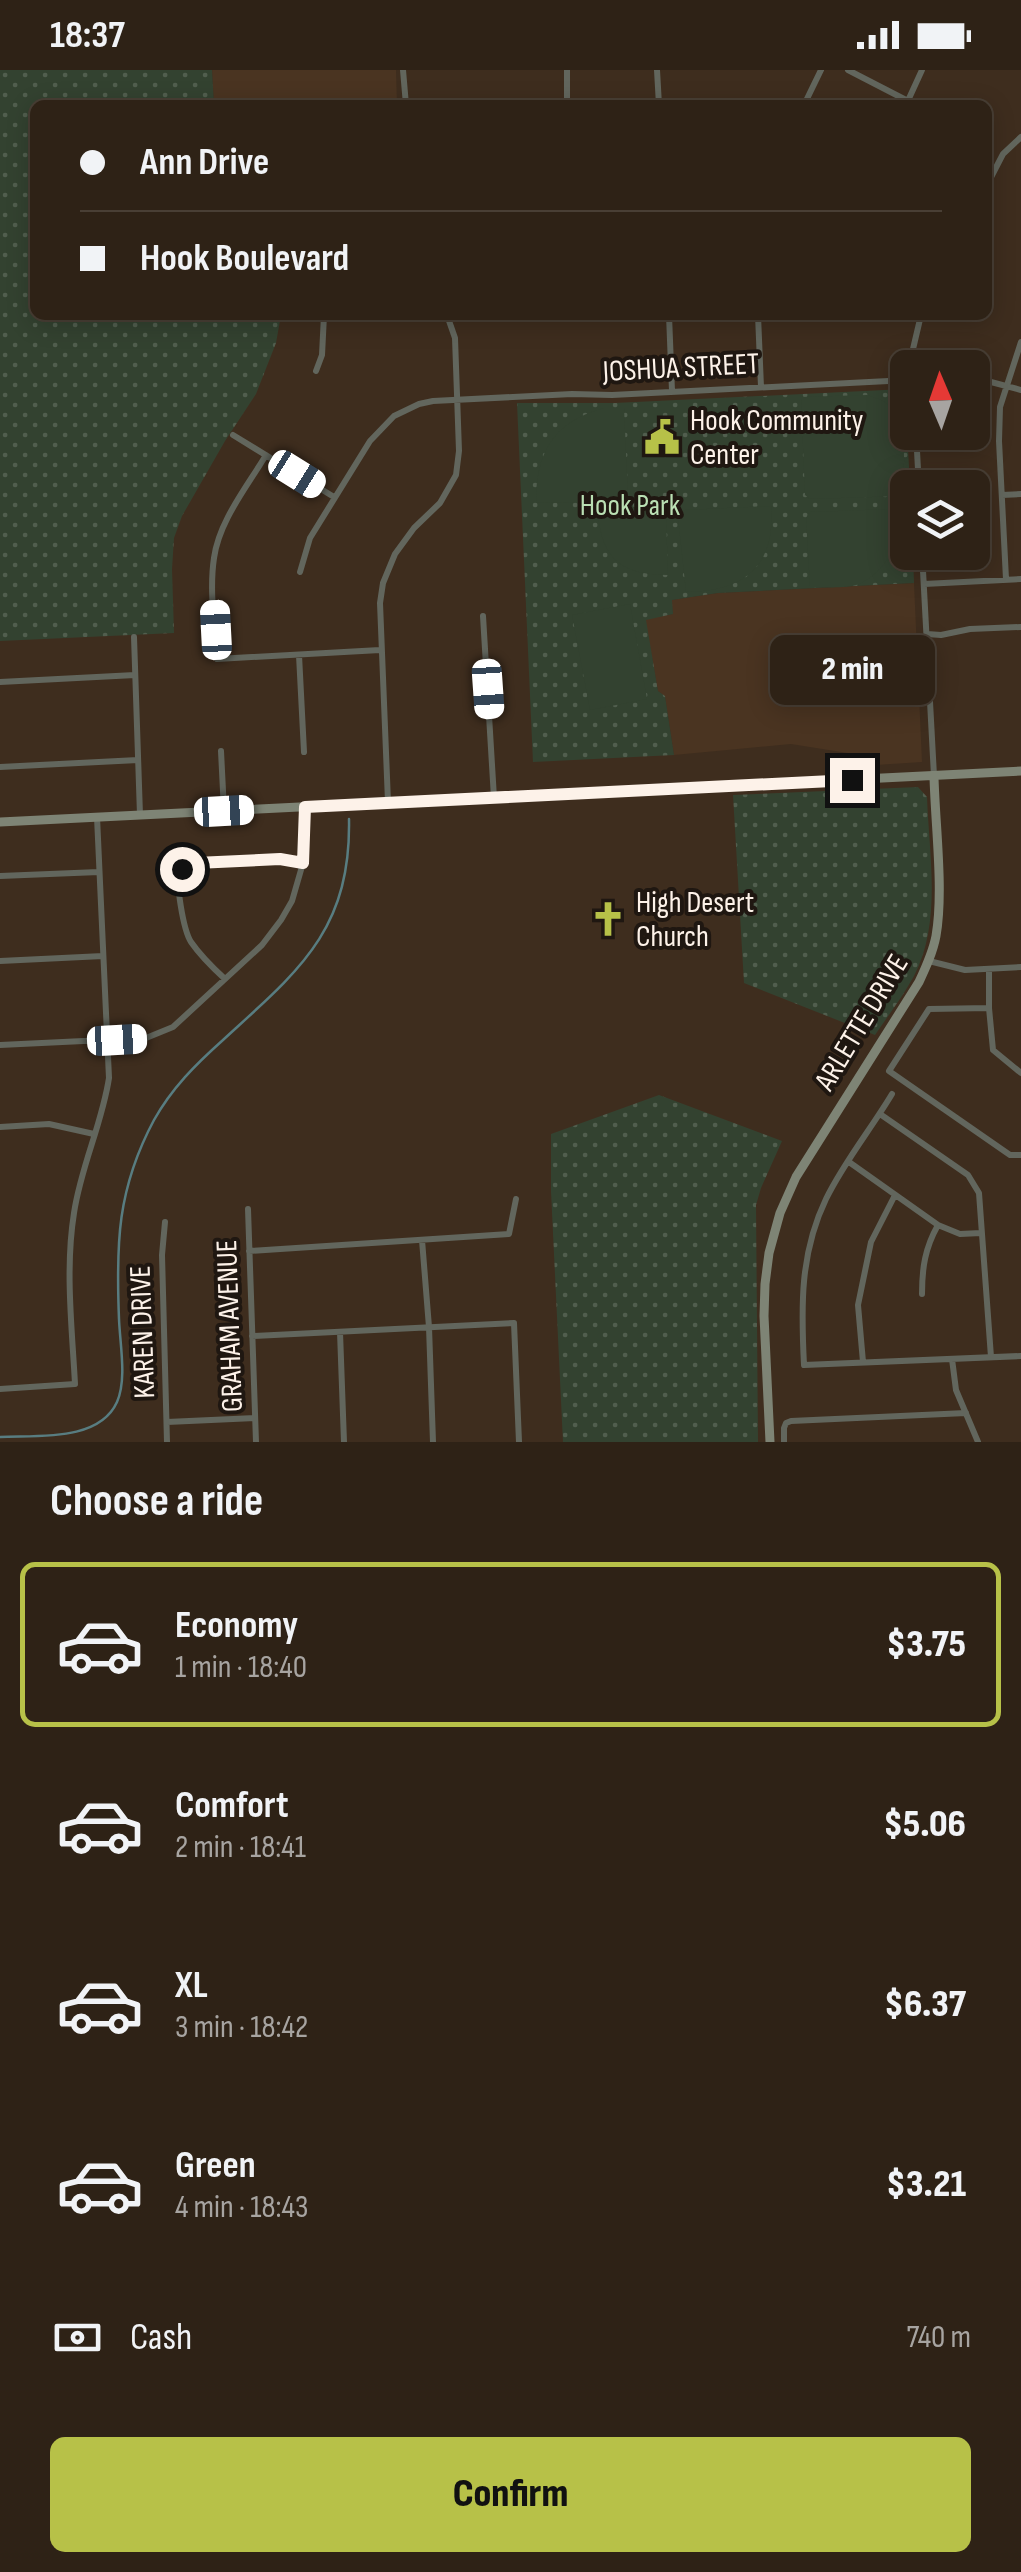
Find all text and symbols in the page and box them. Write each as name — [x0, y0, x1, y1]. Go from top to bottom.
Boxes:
text: 18:37 — [50, 13, 125, 58]
text: Ann Drive — [140, 140, 269, 185]
text: Hook Boulevard — [140, 236, 349, 281]
street label: JOSHUA STREET — [601, 346, 760, 390]
north arrow — [890, 350, 990, 450]
map controls — [890, 350, 990, 570]
place label: Hook Community Center — [690, 403, 864, 473]
public building icon: Hook Community Center — [643, 418, 681, 456]
car — [264, 445, 330, 503]
button: layers — [890, 470, 990, 570]
park label: Hook Park — [580, 488, 681, 524]
car — [199, 599, 233, 661]
callout: 2 min — [770, 635, 934, 705]
text: 2 min — [821, 650, 884, 689]
car — [471, 658, 505, 720]
route end — [830, 758, 875, 803]
car — [193, 794, 255, 828]
route start — [160, 847, 205, 892]
place label: High Desert Church — [636, 885, 754, 955]
church icon: High Desert Church — [589, 900, 627, 938]
street label: ARLETTE DRIVE — [807, 948, 917, 1098]
car — [86, 1023, 148, 1057]
street label: GRAHAM AVENUE — [209, 1239, 251, 1413]
street label: KAREN DRIVE — [123, 1265, 163, 1399]
text: Choose a ride — [50, 1474, 263, 1529]
icon: car — [55, 1600, 145, 1690]
text: Economy — [175, 1603, 298, 1648]
text: $3.75 — [887, 1622, 966, 1667]
text: 1 min · 18:40 — [175, 1648, 307, 1687]
icon: car — [55, 1780, 145, 1870]
text: Comfort — [175, 1783, 289, 1828]
text: $5.06 — [883, 1802, 966, 1847]
text: 2 min · 18:41 — [175, 1828, 306, 1867]
icon: car — [55, 1960, 145, 2050]
text: XL — [175, 1963, 208, 2008]
text: $6.37 — [884, 1982, 966, 2027]
text: 3 min · 18:42 — [175, 2008, 308, 2047]
icon: car — [55, 2140, 145, 2230]
text: Green — [175, 2143, 256, 2188]
text: $3.21 — [886, 2162, 966, 2207]
text: 4 min · 18:43 — [175, 2188, 308, 2227]
icon: cash — [50, 2310, 105, 2365]
text: Cash — [130, 2315, 192, 2360]
text: 740 m — [907, 2318, 971, 2357]
button: Confirm — [50, 2437, 971, 2552]

